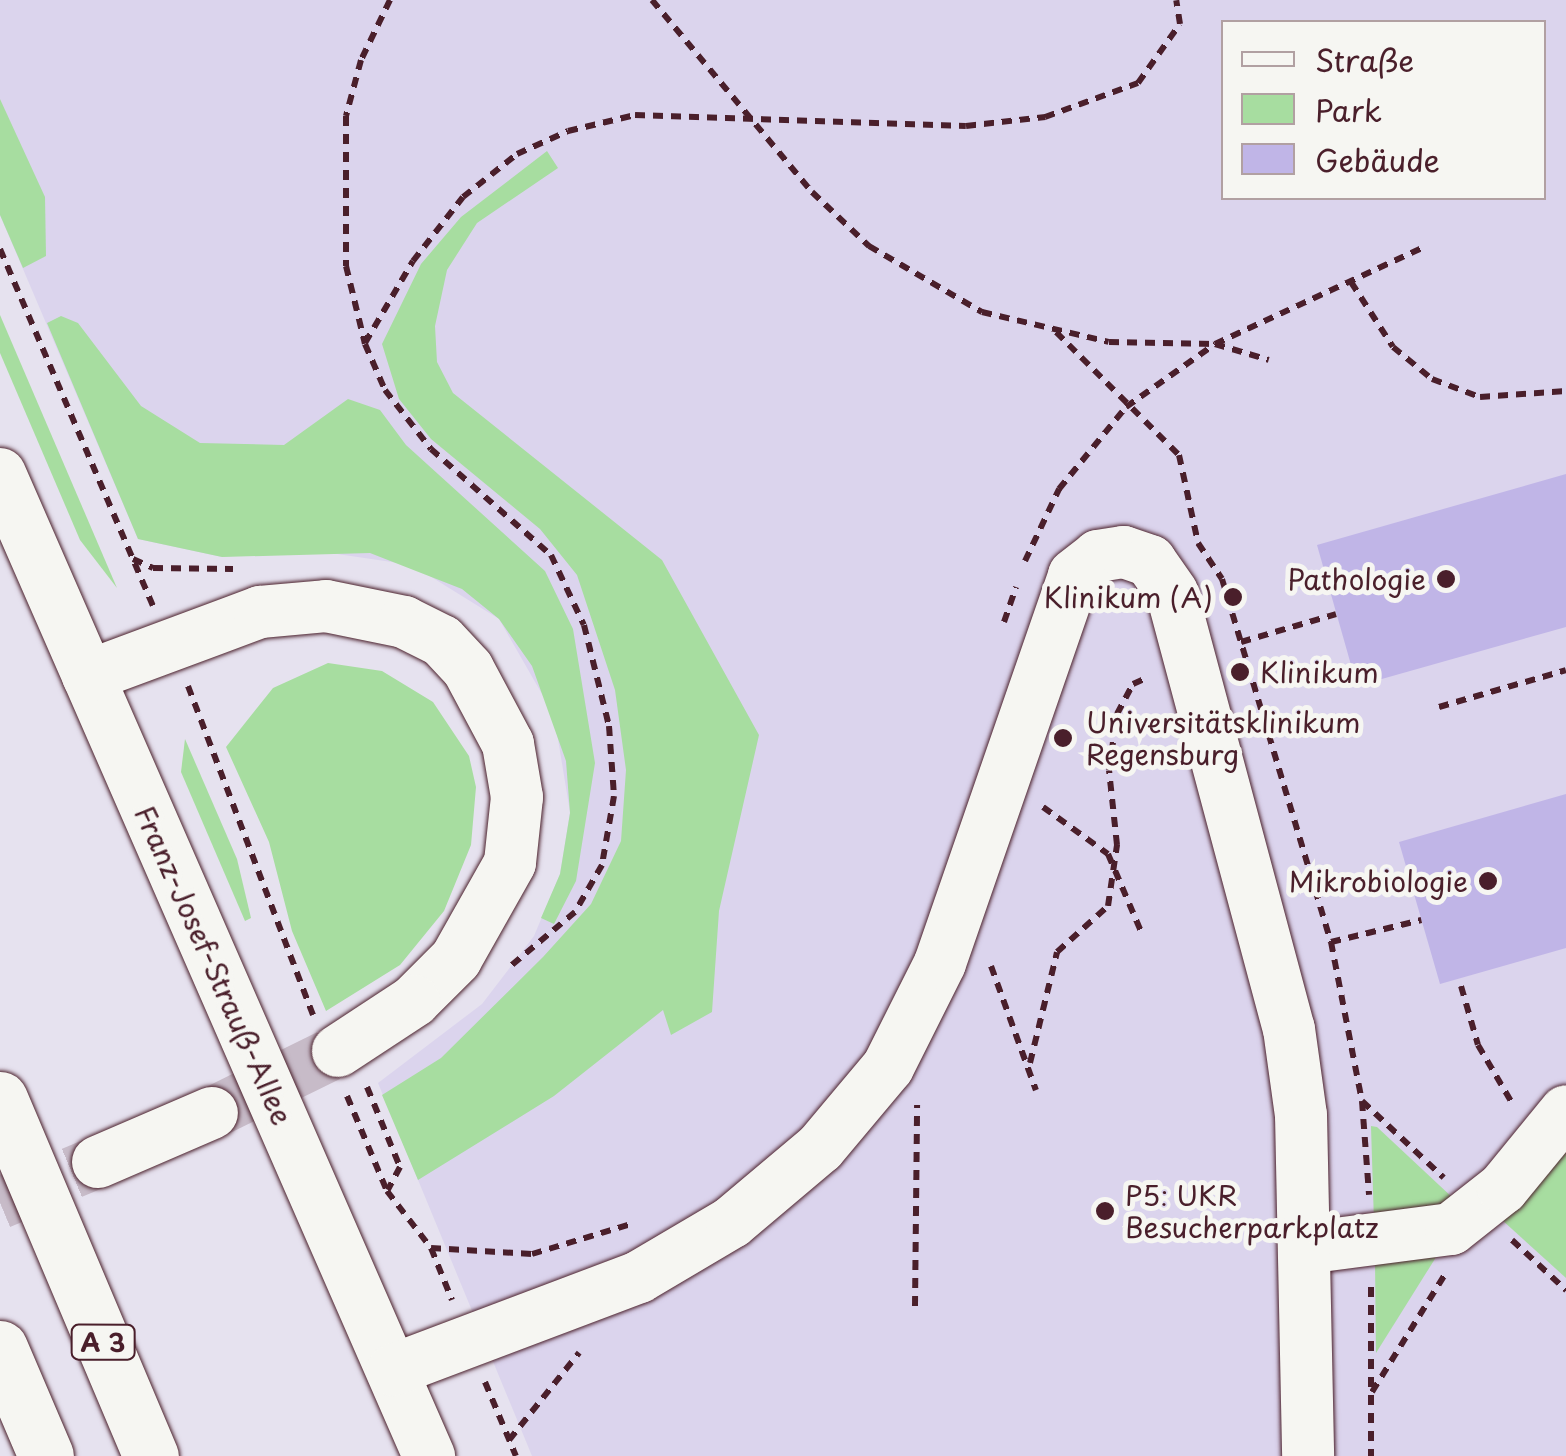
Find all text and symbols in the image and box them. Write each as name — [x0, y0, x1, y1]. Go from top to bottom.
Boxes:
legend — [1221, 20, 1546, 200]
text: Straße — [1315, 37, 1414, 82]
text: Park — [1315, 87, 1382, 132]
text: Gebäude — [1315, 137, 1440, 182]
place label: Pathologie — [1288, 562, 1426, 596]
marker: Pathologie — [1435, 568, 1457, 590]
place label: Klinikum (A) — [1042, 580, 1213, 614]
marker: Klinikum (A) — [1222, 586, 1244, 608]
place label: Klinikum — [1260, 655, 1379, 689]
marker: Klinikum — [1229, 661, 1251, 683]
place label: Universitätsklinikum Regensburg — [1086, 705, 1360, 771]
marker: Universitätsklinikum Regensburg — [1050, 725, 1076, 751]
street label: Franz-Josef-Strauß-Allee — [128, 800, 300, 1130]
place label: Mikrobiologie — [1289, 864, 1468, 898]
marker: Mikrobiologie — [1477, 870, 1499, 892]
place label: P5: UKR Besucherparkplatz — [1125, 1178, 1379, 1244]
marker: P5: UKR Besucherparkplatz — [1094, 1200, 1116, 1222]
road number: A 3 — [70, 1322, 136, 1362]

